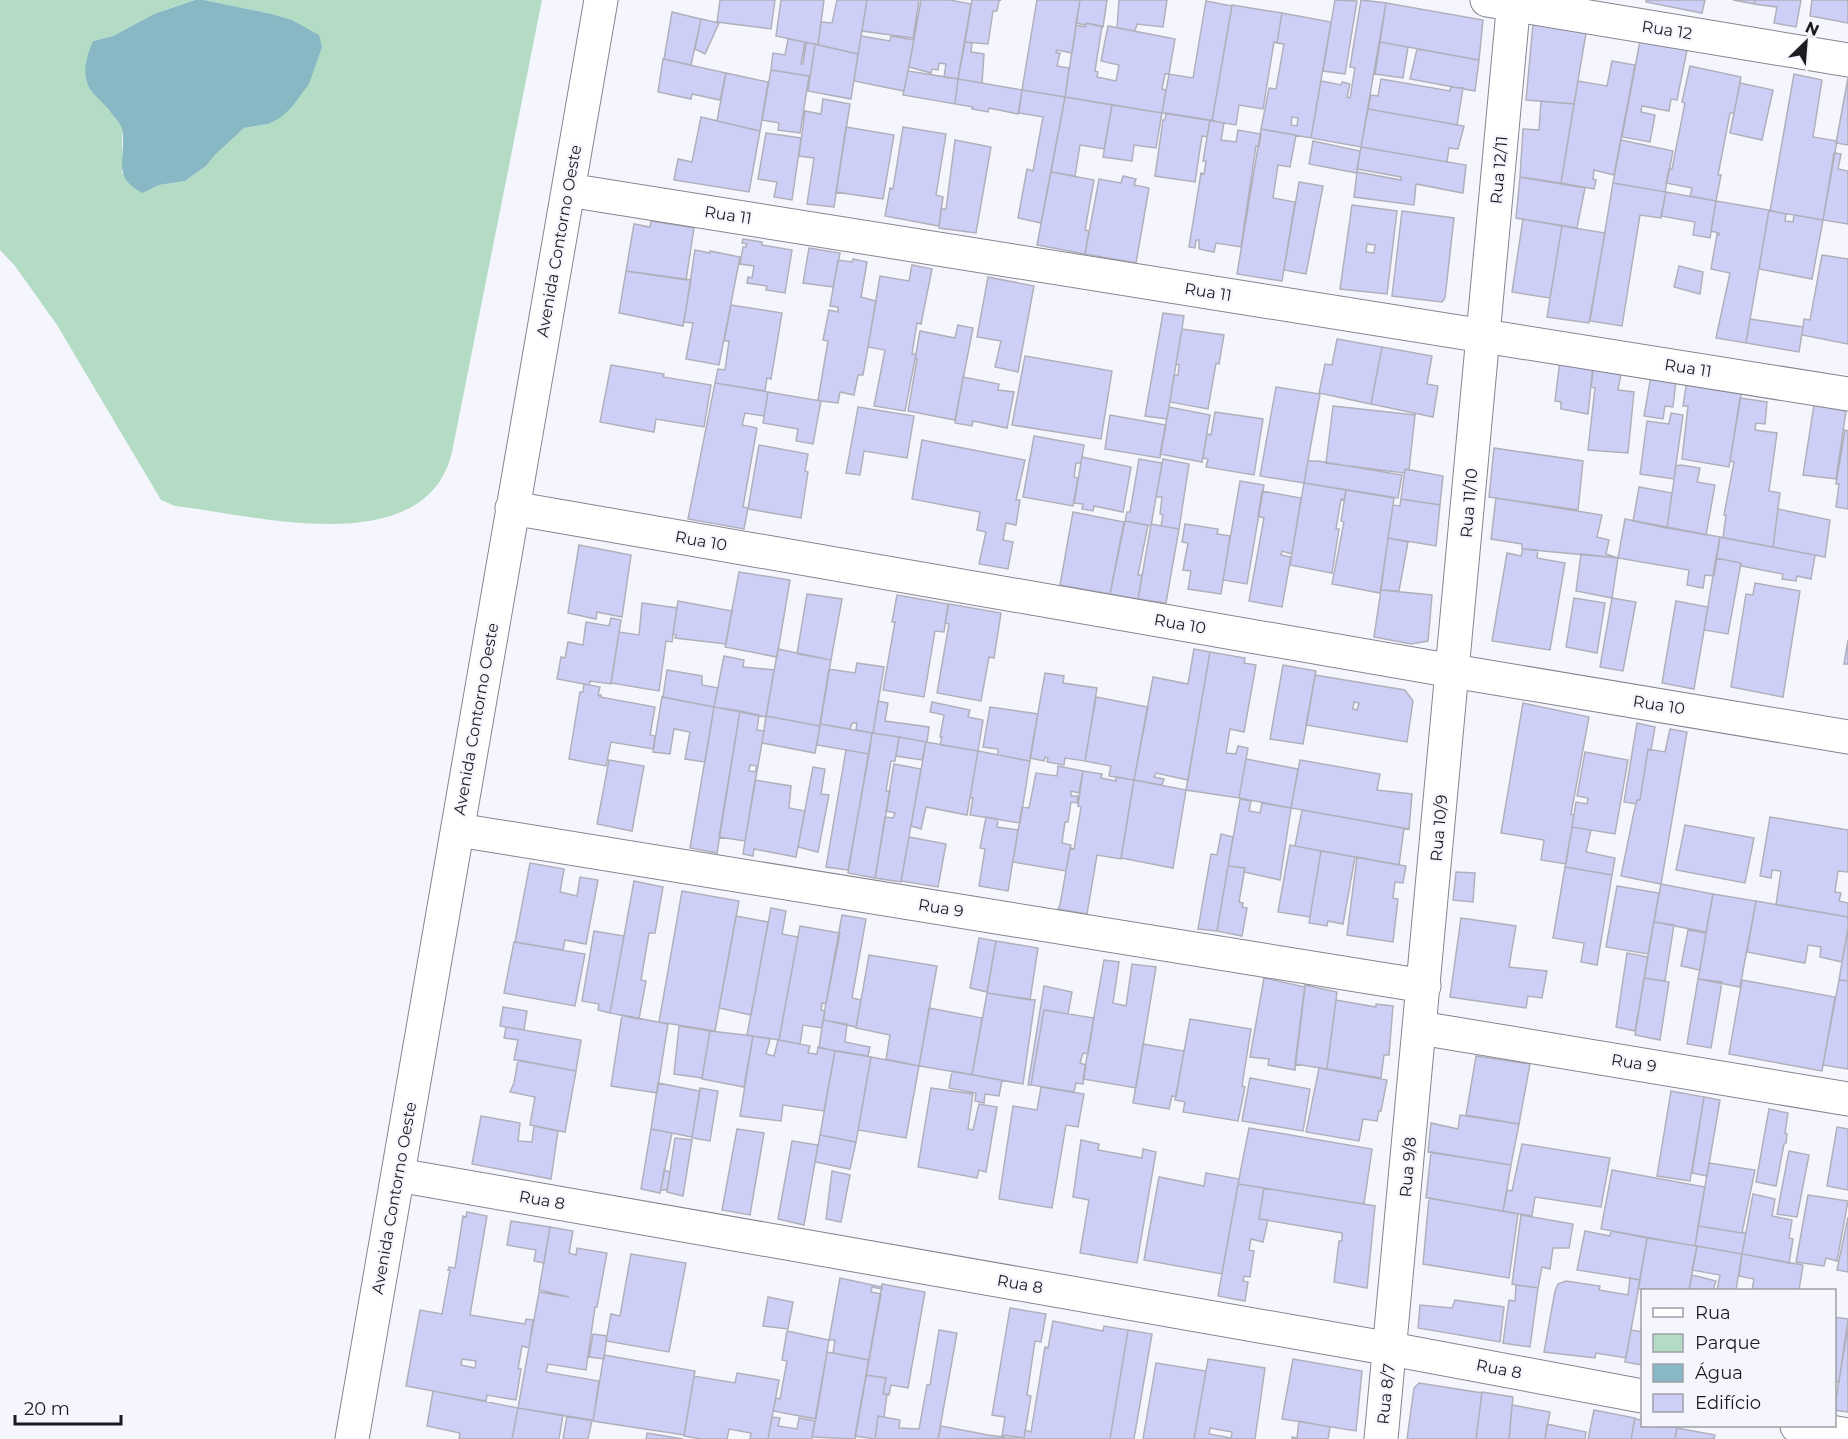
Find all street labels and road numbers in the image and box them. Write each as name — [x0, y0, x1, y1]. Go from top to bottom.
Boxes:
street label: Rua 12 — [1640, 17, 1694, 43]
street label: Rua 12/11 — [1487, 135, 1511, 205]
street label: Avenida Contorno Oeste — [533, 143, 585, 339]
street label: Rua 11 — [703, 202, 753, 228]
street label: Rua 11 — [1183, 279, 1233, 305]
street label: Rua 11 — [1663, 355, 1713, 381]
street label: Rua 11/10 — [1456, 467, 1482, 539]
street label: Rua 10 — [674, 527, 728, 555]
street label: Rua 10 — [1153, 610, 1207, 638]
street label: Avenida Contorno Oeste — [450, 621, 502, 817]
street label: Rua 10 — [1632, 692, 1686, 718]
street label: Rua 10/9 — [1427, 794, 1451, 862]
street label: Rua 9 — [917, 895, 965, 921]
street label: Rua 9 — [1610, 1050, 1658, 1076]
street label: Avenida Contorno Oeste — [368, 1100, 420, 1296]
street label: Rua 9/8 — [1396, 1136, 1420, 1198]
street label: Rua 8 — [518, 1187, 566, 1213]
street label: Rua 8 — [996, 1271, 1044, 1297]
street label: Rua 8 — [1475, 1355, 1523, 1383]
street label: Rua 8/7 — [1373, 1363, 1399, 1425]

